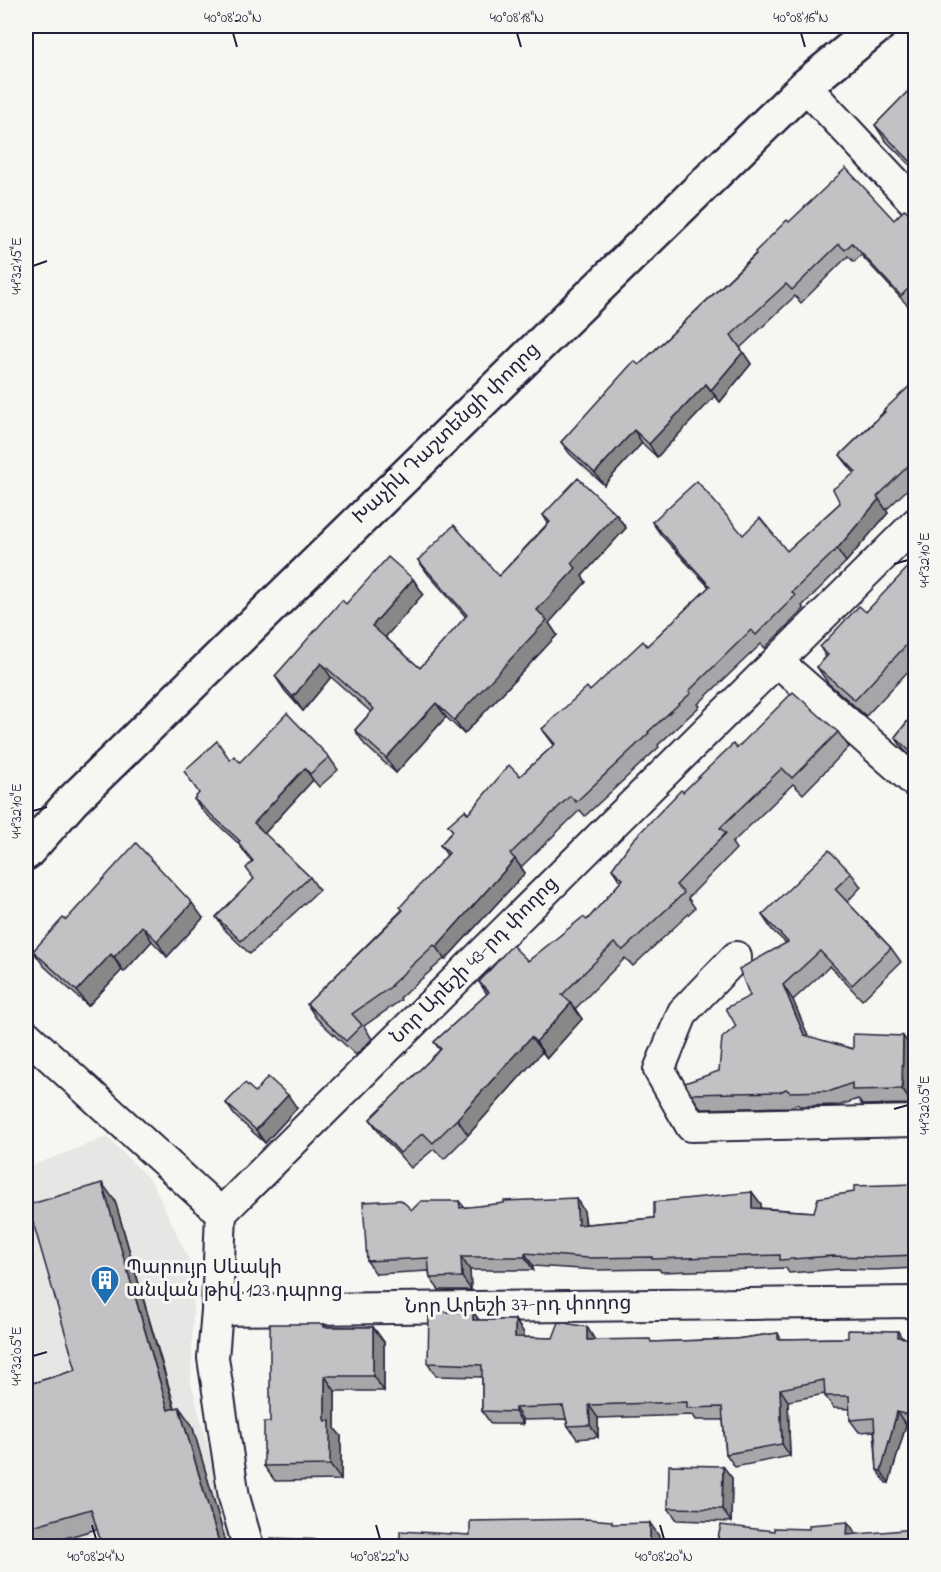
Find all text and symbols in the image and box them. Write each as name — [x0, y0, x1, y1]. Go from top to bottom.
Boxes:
text: 40°08'20"N — [204, 7, 262, 29]
text: 40°08'18"N — [490, 7, 544, 29]
text: 40°08'16"N — [773, 7, 829, 29]
text: 44°32'15"E — [6, 237, 28, 295]
street label: Խաչիկ Դաշտենցի փողոց — [347, 337, 547, 531]
text: 44°32'10"E — [914, 532, 936, 588]
text: 44°32'10"E — [6, 783, 28, 839]
street label: Նոր Արեշի 43-րդ փողոց — [385, 871, 565, 1051]
text: 44°32'05"E — [914, 1075, 936, 1135]
place label: Պարույր Սևակի անվան թիվ 123 դպրոց — [126, 1254, 343, 1306]
building icon: Պարույր Սևակի անվան թիվ 123 դպրոց — [89, 1264, 121, 1306]
street label: Նոր Արեշի 37-րդ փողոց — [404, 1290, 632, 1322]
text: 44°32'05"E — [6, 1326, 28, 1386]
text: 40°08'24"N — [67, 1546, 125, 1568]
text: 40°08'22"N — [351, 1546, 409, 1568]
text: 40°08'20"N — [635, 1546, 693, 1568]

